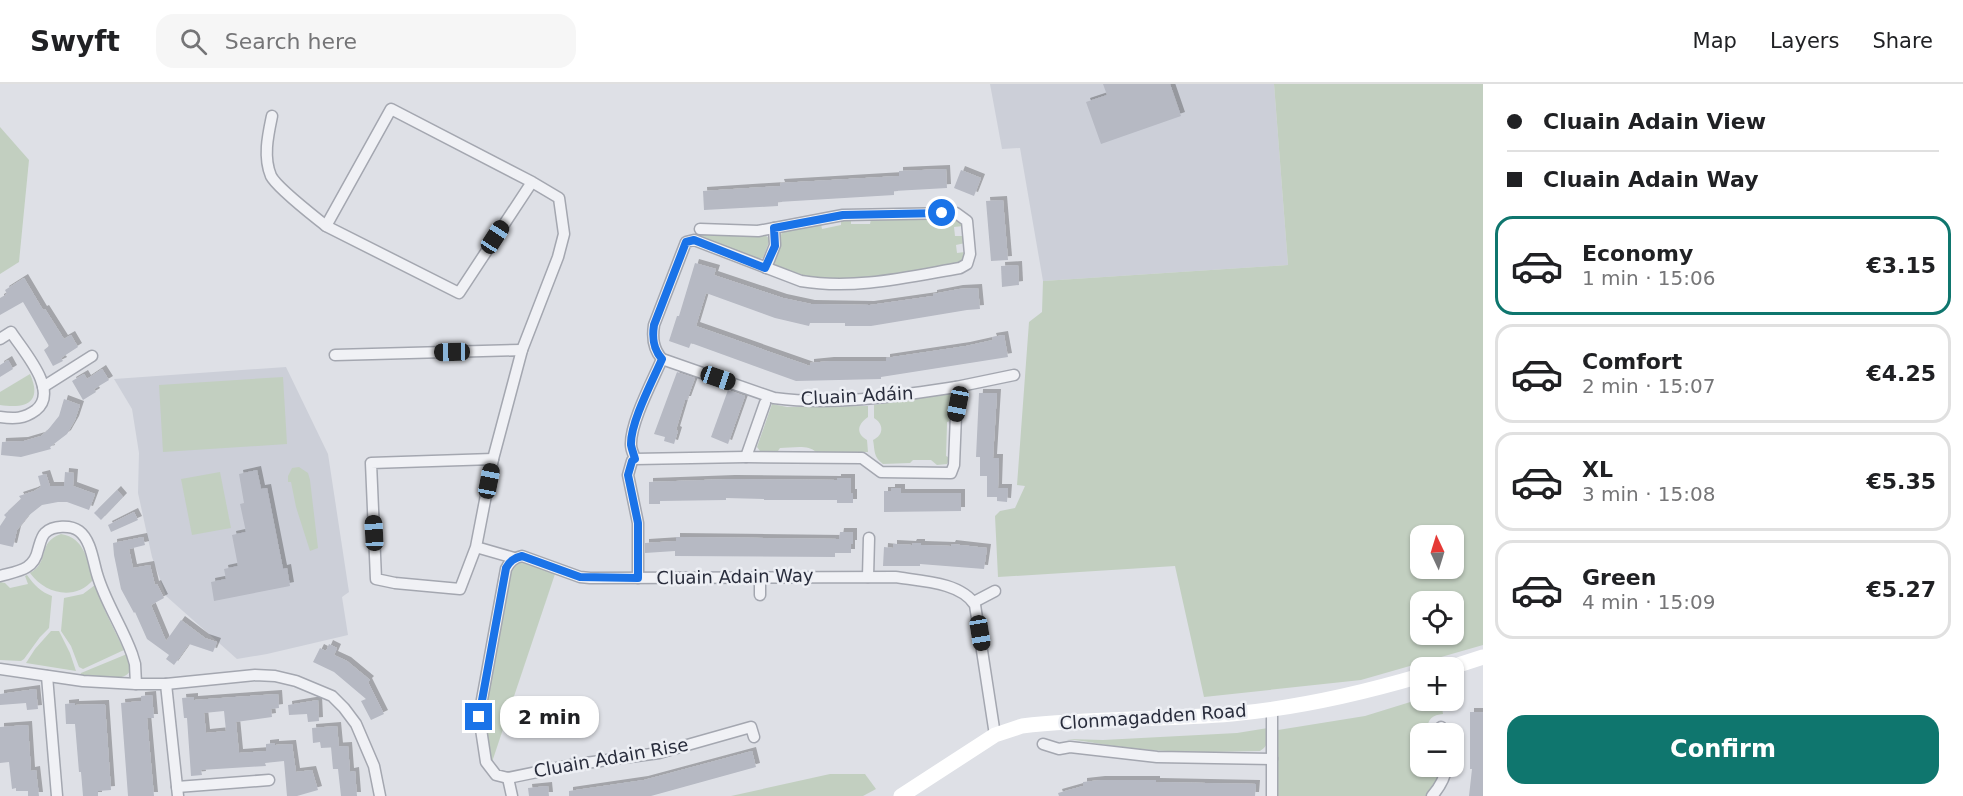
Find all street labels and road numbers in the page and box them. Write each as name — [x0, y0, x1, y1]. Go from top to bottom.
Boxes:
street label: Cluain Adáin — [800, 382, 914, 409]
street label: Cluain Adain Way — [656, 565, 814, 588]
street label: Clonmagadden Road — [1059, 699, 1247, 734]
street label: Cluain Adain Rise — [532, 734, 690, 781]

